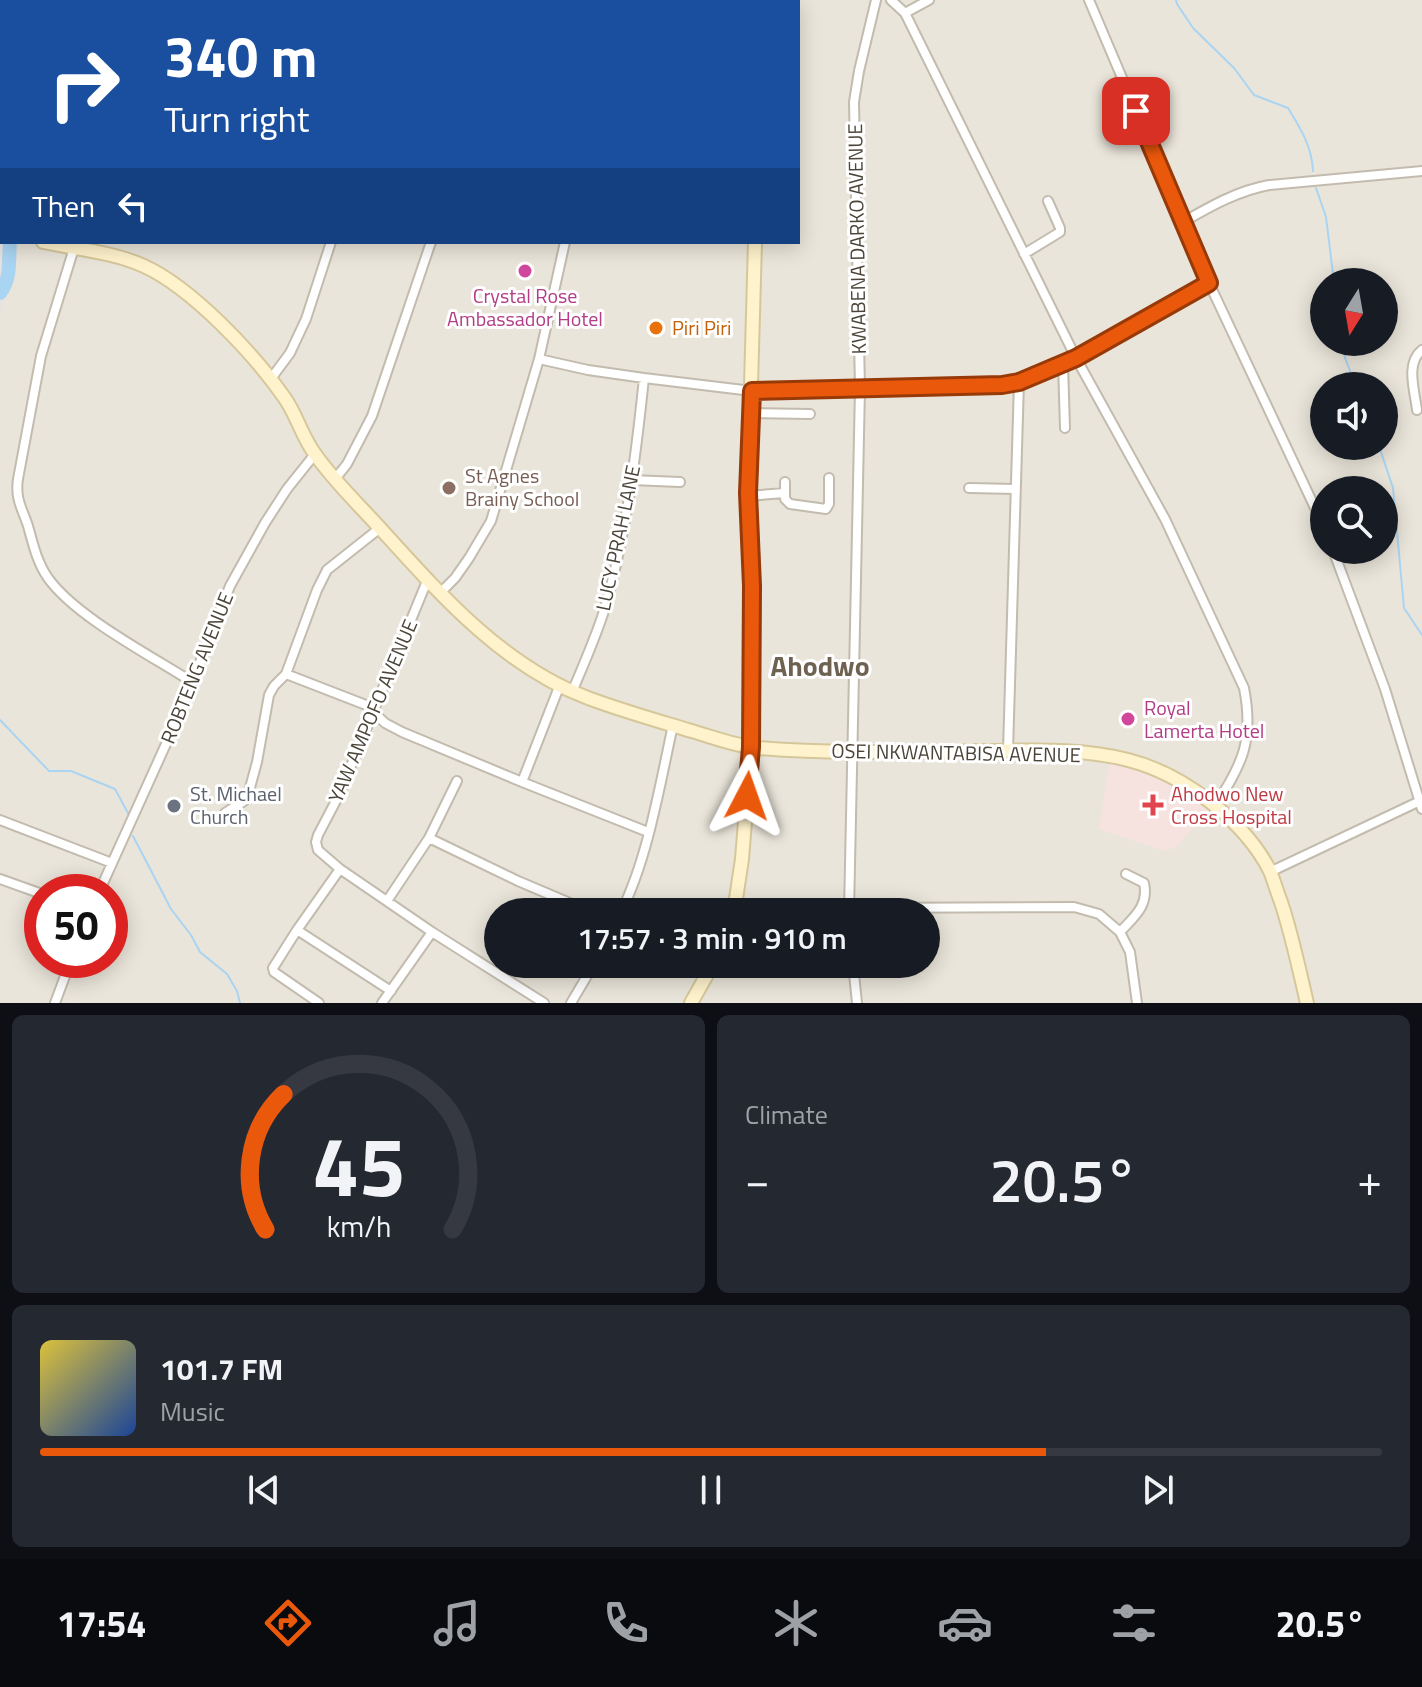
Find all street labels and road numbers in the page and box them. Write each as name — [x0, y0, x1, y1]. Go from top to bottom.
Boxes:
street label: KWABENA DARKO AVENUE — [839, 123, 874, 355]
street label: LUCY PRAH LANE — [587, 462, 648, 614]
street label: ROBTENG AVENUE — [152, 587, 241, 748]
street label: YAW AMPOFO AVENUE — [320, 614, 425, 807]
street label: OSEI NKWANTABISA AVENUE — [831, 735, 1081, 770]

